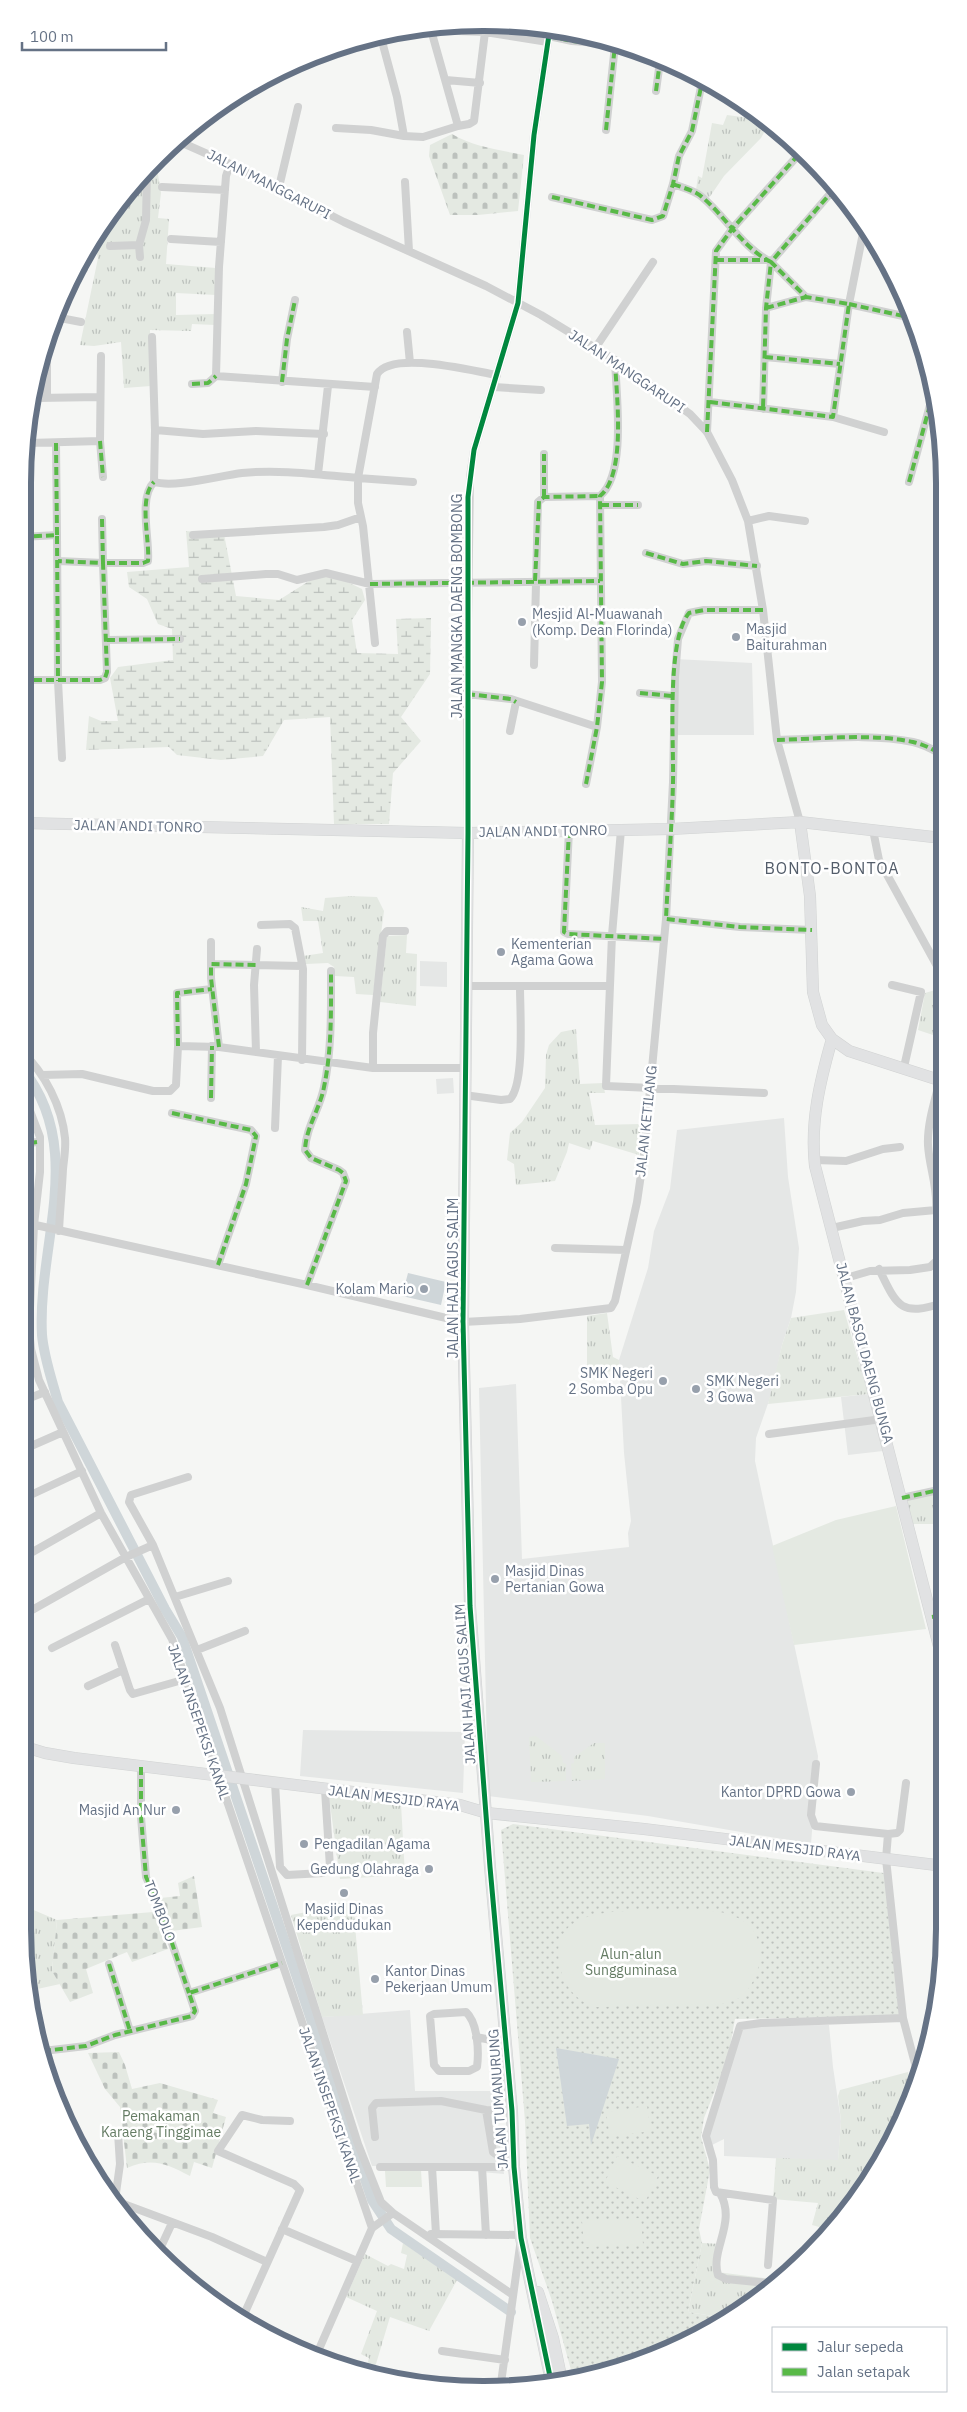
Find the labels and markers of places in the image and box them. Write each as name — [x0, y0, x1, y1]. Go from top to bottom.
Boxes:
place label: Mesjid Al-Muawanah (Komp. Dean Florinda) — [532, 605, 672, 639]
marker: Mesjid Al-Muawanah (Komp. Dean Florinda) — [516, 616, 528, 628]
place label: Masjid Baiturahman — [746, 620, 827, 654]
marker: Masjid Baiturahman — [730, 631, 742, 643]
place label: Kementerian Agama Gowa — [511, 935, 594, 969]
marker: Kementerian Agama Gowa — [495, 946, 507, 958]
place label: Kolam Mario — [336, 1280, 414, 1298]
marker: Kolam Mario — [418, 1283, 430, 1295]
place label: SMK Negeri 2 Somba Opu — [568, 1364, 653, 1398]
place label: SMK Negeri 3 Gowa — [706, 1372, 779, 1406]
marker: SMK Negeri 2 Somba Opu — [657, 1375, 669, 1387]
marker: SMK Negeri 3 Gowa — [690, 1383, 702, 1395]
place label: Masjid Dinas Pertanian Gowa — [505, 1562, 605, 1596]
marker: Masjid Dinas Pertanian Gowa — [489, 1573, 501, 1585]
place label: Kantor DPRD Gowa — [721, 1783, 842, 1801]
marker: Kantor DPRD Gowa — [845, 1786, 857, 1798]
place label: Masjid An Nur — [79, 1801, 166, 1819]
marker: Masjid An Nur — [170, 1804, 182, 1816]
place label: Pengadilan Agama — [314, 1835, 431, 1853]
marker: Pengadilan Agama — [298, 1838, 310, 1850]
place label: Gedung Olahraga — [310, 1860, 420, 1878]
marker: Gedung Olahraga — [423, 1863, 435, 1875]
marker: Masjid Dinas Kependudukan — [338, 1887, 350, 1899]
place label: Masjid Dinas Kependudukan — [297, 1900, 391, 1934]
place label: Kantor Dinas Pekerjaan Umum — [385, 1962, 492, 1996]
marker: Kantor Dinas Pekerjaan Umum — [369, 1973, 381, 1985]

